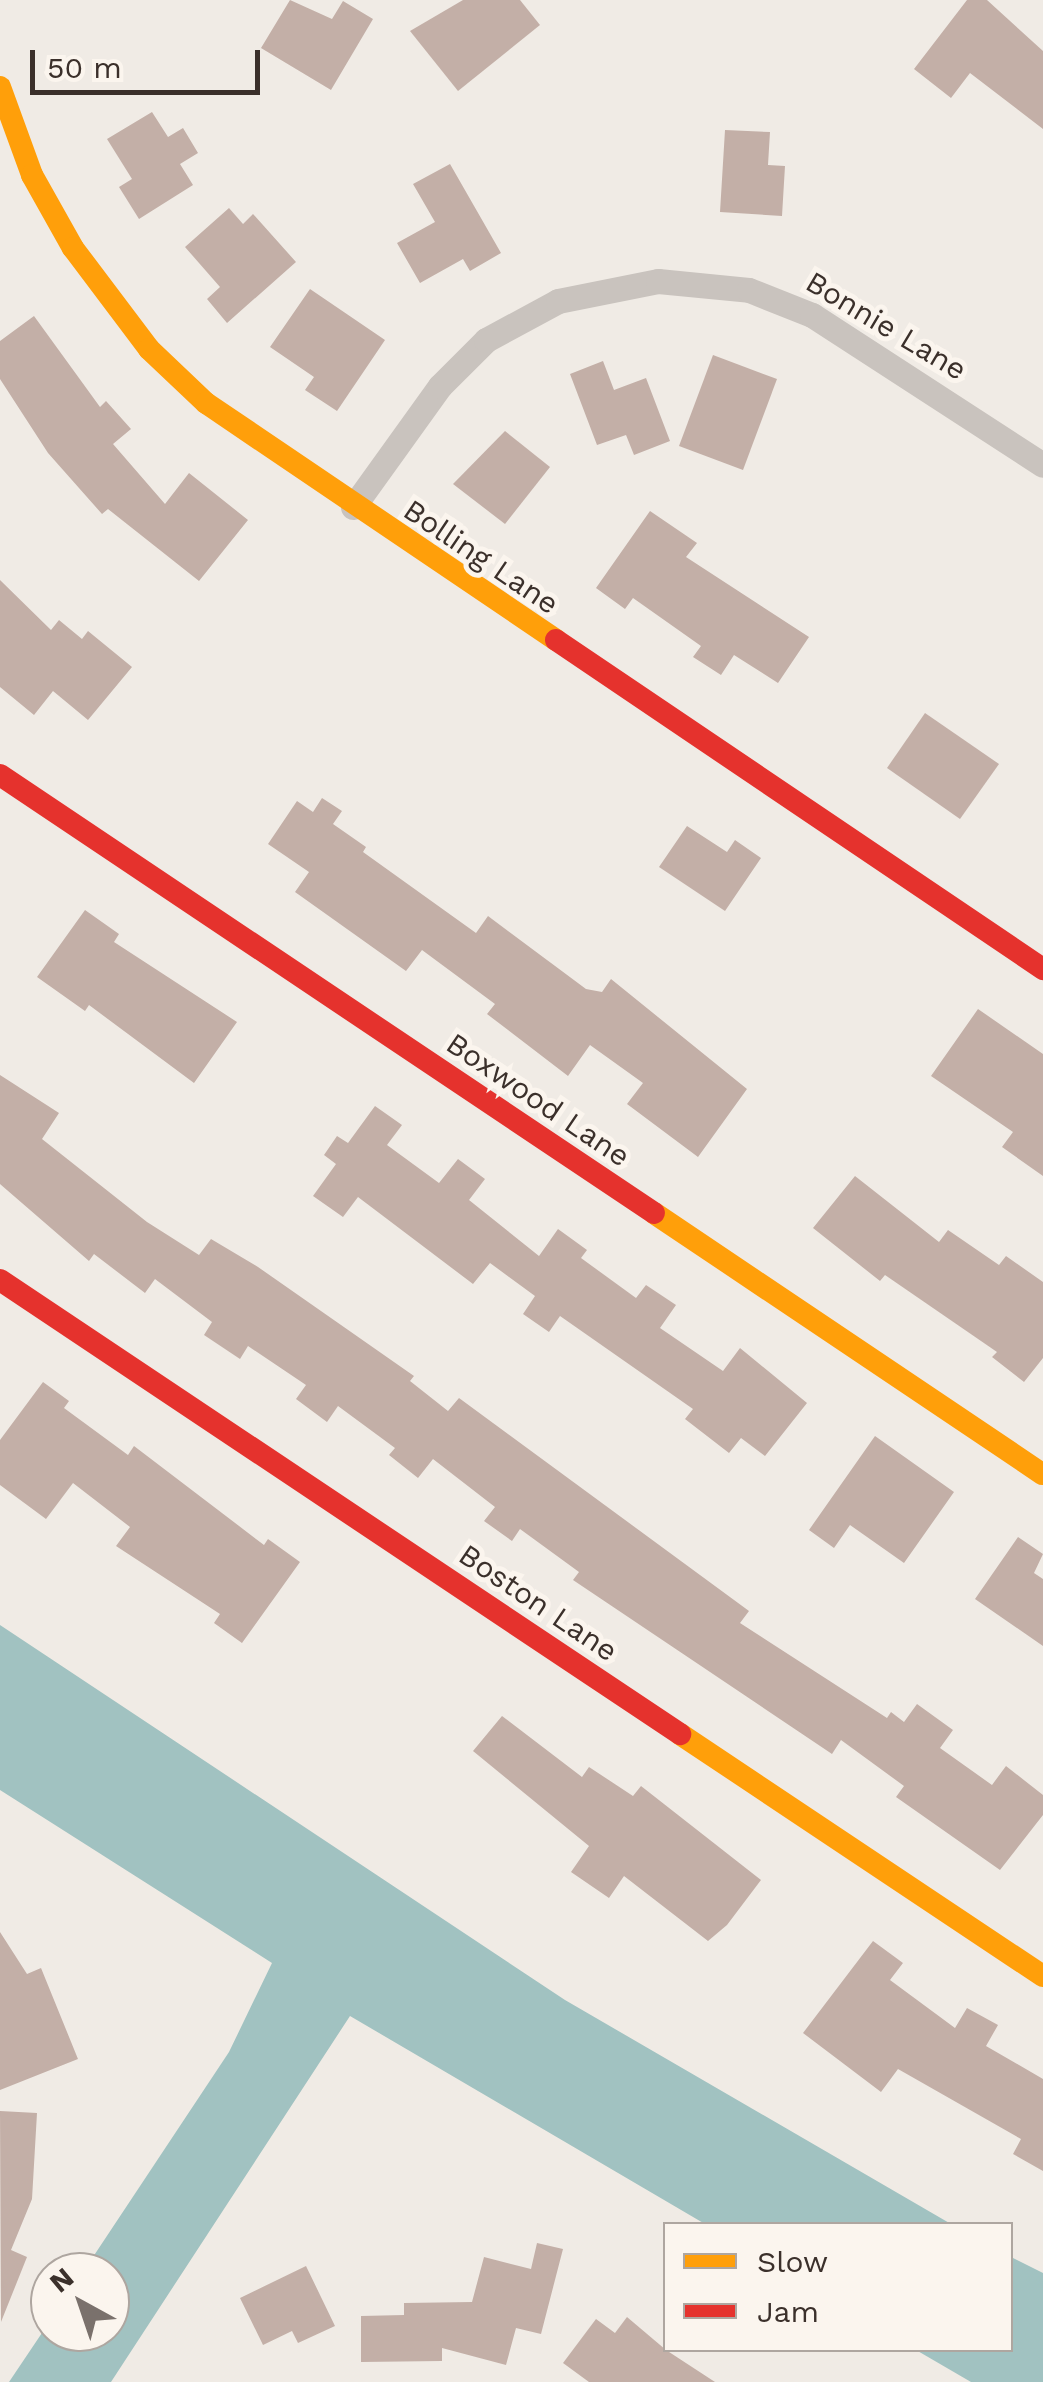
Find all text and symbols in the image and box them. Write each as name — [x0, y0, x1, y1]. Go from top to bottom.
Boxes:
scale bar — [35, 30, 265, 92]
text: 50 m — [47, 50, 122, 85]
street label: Bonnie Lane — [799, 264, 973, 388]
street label: Bolling Lane — [397, 492, 565, 622]
street label: Boxwood Lane — [439, 1025, 637, 1175]
street label: Boston Lane — [452, 1537, 624, 1669]
legend — [663, 2222, 1013, 2352]
text: Slow — [757, 2244, 828, 2279]
north arrow — [30, 2252, 130, 2352]
text: N — [43, 2261, 80, 2299]
text: Jam — [757, 2294, 819, 2329]

